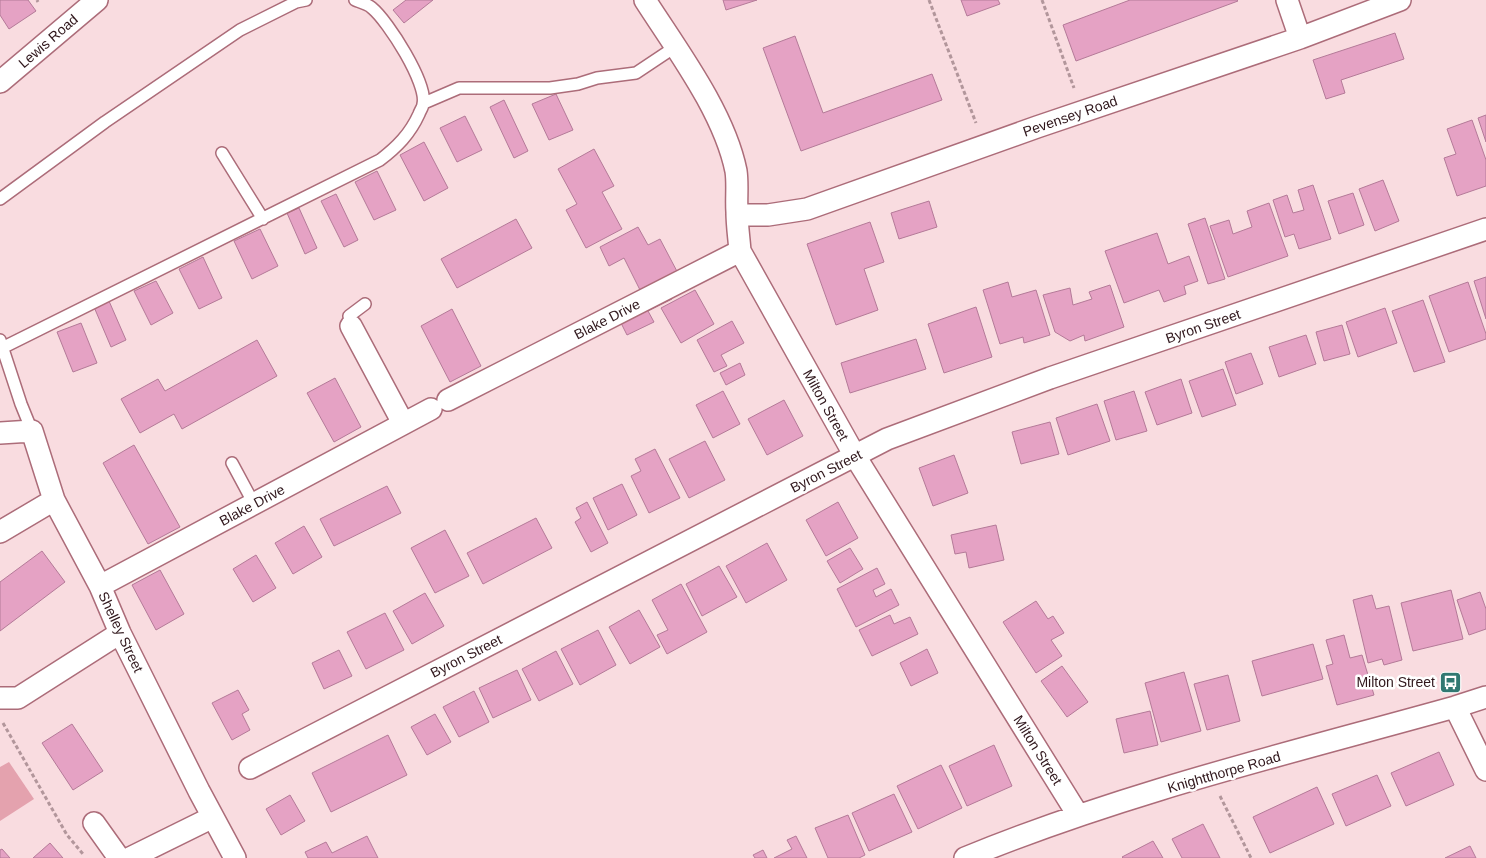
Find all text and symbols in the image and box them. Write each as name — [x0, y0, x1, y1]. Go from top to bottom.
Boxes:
street label: Lewis Road — [15, 11, 81, 71]
street label: Pevensey Road — [1021, 92, 1119, 140]
street label: Blake Drive — [571, 296, 643, 342]
street label: Byron Street — [1164, 306, 1242, 346]
street label: Milton Street — [800, 367, 852, 443]
street label: Byron Street — [788, 446, 864, 496]
street label: Blake Drive — [217, 481, 288, 529]
street label: Shelley Street — [95, 589, 147, 675]
street label: Byron Street — [428, 631, 504, 681]
bus stop icon: Milton Street — [1439, 670, 1463, 694]
place label: Milton Street — [1356, 674, 1435, 690]
street label: Milton Street — [1010, 712, 1066, 788]
street label: Knightthorpe Road — [1166, 748, 1282, 796]

